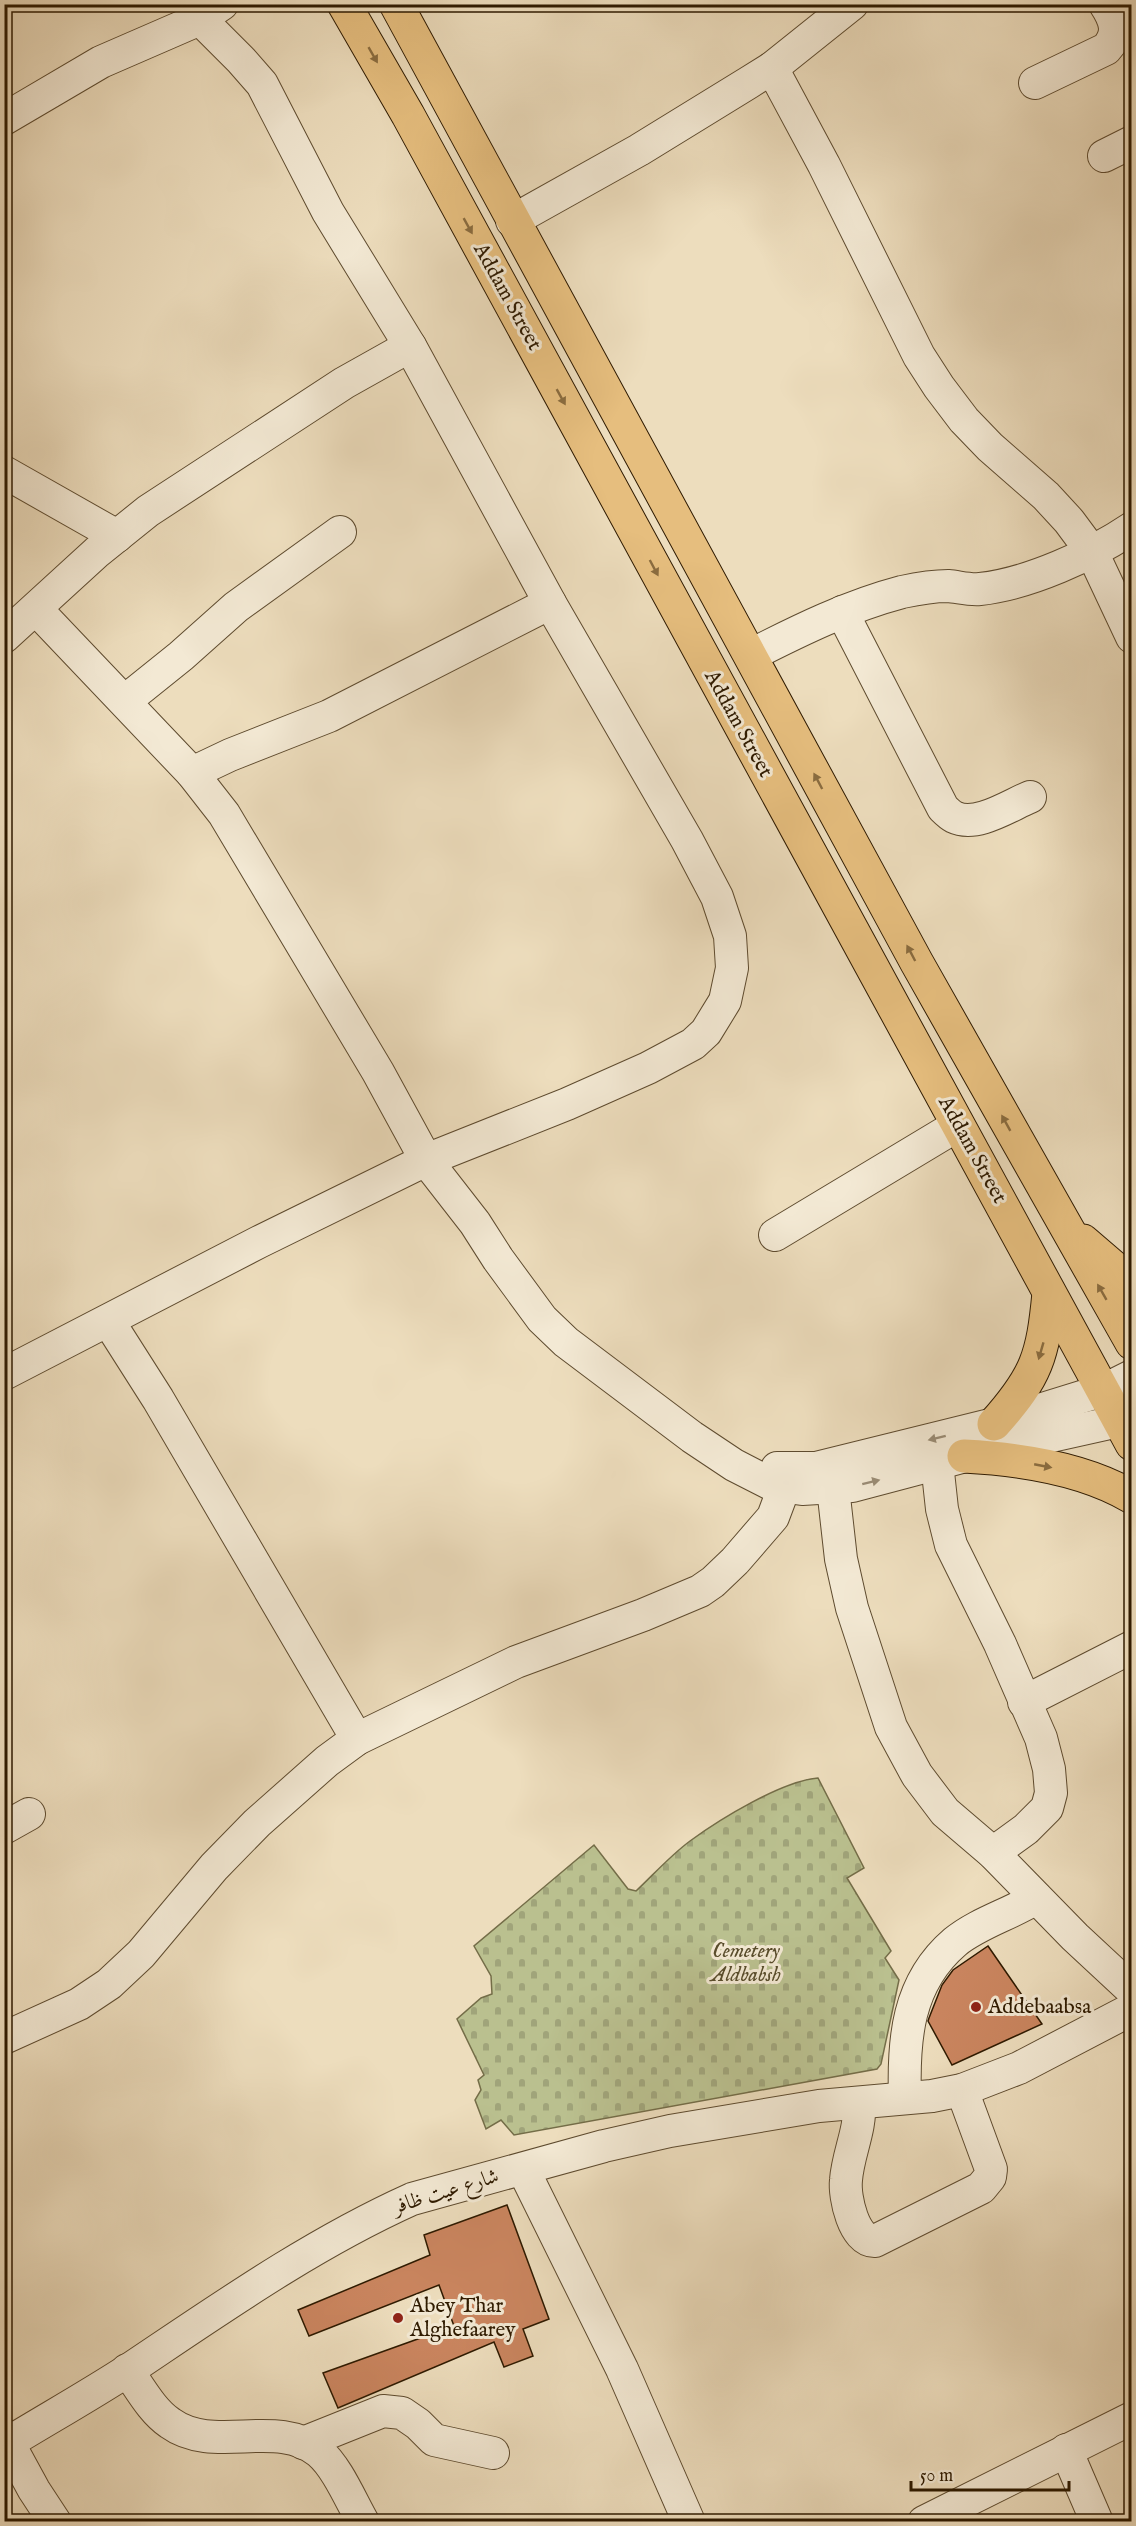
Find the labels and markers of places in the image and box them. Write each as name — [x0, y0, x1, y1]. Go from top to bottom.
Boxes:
place label: Addebaabsa — [987, 1994, 1092, 2021]
marker: Addebaabsa — [969, 2000, 983, 2014]
place label: Abey Thar Alghefaarey — [409, 2293, 516, 2344]
marker: Abey Thar Alghefaarey — [391, 2311, 405, 2325]

